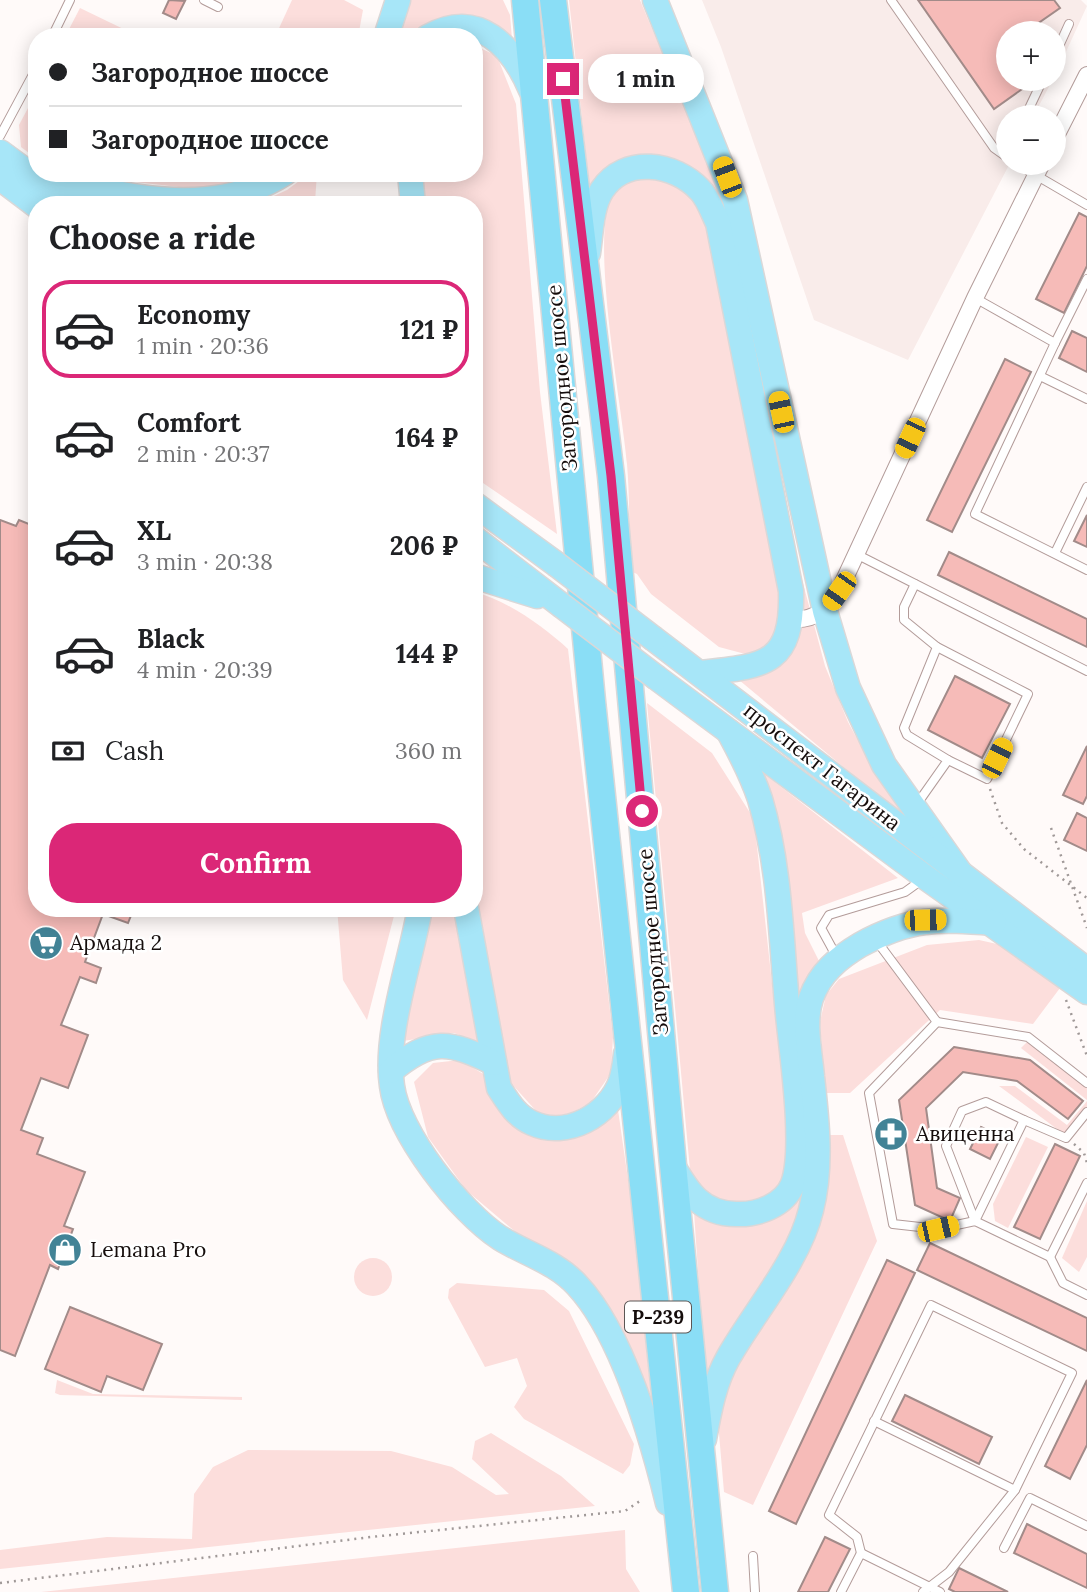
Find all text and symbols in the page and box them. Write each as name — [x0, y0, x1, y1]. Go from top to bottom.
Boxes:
map controls — [996, 21, 1066, 175]
button: + — [996, 21, 1066, 91]
callout: 1 min — [588, 55, 703, 104]
text: Загородное шоссе — [91, 56, 329, 89]
route end — [547, 63, 579, 95]
text: 1 min — [617, 64, 675, 93]
button: − — [996, 105, 1066, 175]
text: Загородное шоссе — [91, 123, 329, 156]
car — [710, 154, 745, 200]
text: Choose a ride — [49, 217, 256, 258]
street label: Загородное шоссе — [540, 283, 583, 473]
icon: car — [53, 298, 116, 361]
text: Economy — [137, 298, 250, 331]
text: 121 ₽ — [400, 313, 458, 346]
text: 1 min · 20:36 — [137, 331, 269, 360]
car — [767, 389, 796, 435]
icon: car — [53, 406, 116, 469]
text: Comfort — [137, 406, 241, 439]
car — [892, 415, 929, 461]
text: 164 ₽ — [395, 421, 458, 454]
text: 2 min · 20:37 — [137, 439, 269, 468]
icon: car — [53, 514, 116, 577]
text: XL — [137, 514, 171, 547]
text: 206 ₽ — [390, 529, 458, 562]
text: 3 min · 20:38 — [137, 547, 273, 576]
car — [819, 568, 860, 614]
icon: car — [53, 622, 116, 685]
text: Black — [137, 622, 205, 655]
text: 144 ₽ — [396, 637, 458, 670]
text: 4 min · 20:39 — [137, 655, 273, 684]
street label: проспект Гагарина — [738, 697, 907, 837]
icon: cash — [49, 732, 87, 770]
text: Cash — [105, 734, 164, 767]
car — [979, 735, 1016, 781]
text: 360 m — [395, 736, 462, 765]
route start — [626, 795, 658, 827]
button: Confirm — [49, 823, 462, 903]
street label: Загородное шоссе — [631, 847, 674, 1037]
car — [904, 909, 947, 931]
supermarket icon: Армада 2 — [27, 924, 65, 962]
place label: Армада 2 — [69, 929, 162, 956]
pharmacy icon: Авиценна — [872, 1115, 910, 1153]
place label: Авиценна — [915, 1120, 1015, 1147]
car — [916, 1214, 961, 1244]
shop icon: Lemana Pro — [46, 1231, 84, 1269]
place label: Lemana Pro — [90, 1236, 206, 1263]
road number: Р-239 — [625, 1302, 691, 1332]

